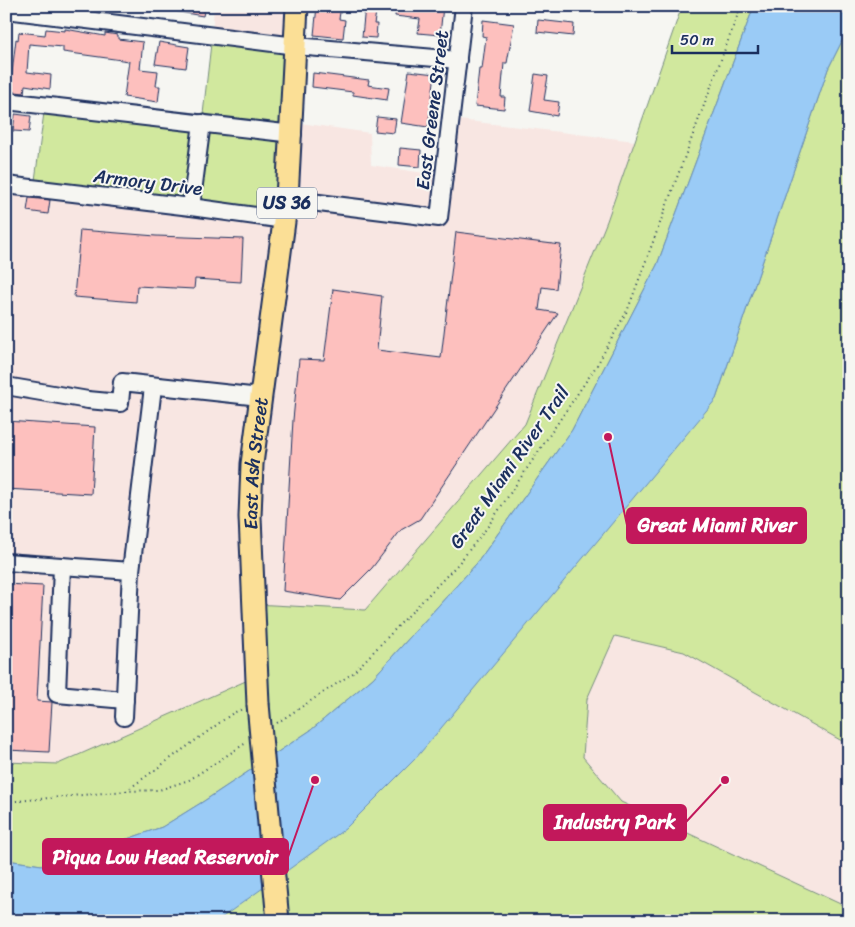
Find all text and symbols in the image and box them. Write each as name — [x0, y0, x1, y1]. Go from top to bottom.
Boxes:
scale bar — [672, 22, 759, 54]
text: 50 m — [680, 27, 715, 53]
street label: East Greene Street — [406, 28, 458, 192]
street label: Armory Drive — [91, 159, 204, 205]
road number: US 36 — [257, 188, 317, 218]
street label: Great Miami River Trail — [440, 378, 578, 556]
street label: East Ash Street — [233, 395, 277, 530]
callout: Great Miami River — [627, 508, 806, 543]
text: Great Miami River — [637, 508, 798, 543]
callout: Industry Park — [544, 805, 686, 840]
text: Industry Park — [553, 805, 676, 840]
callout: Piqua Low Head Reservoir — [43, 839, 288, 874]
text: Piqua Low Head Reservoir — [52, 840, 279, 875]

